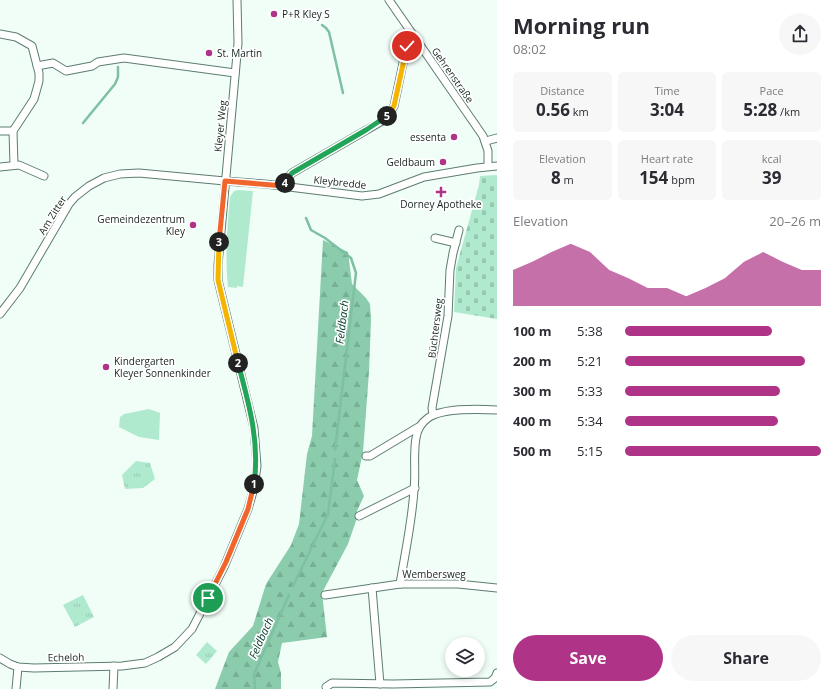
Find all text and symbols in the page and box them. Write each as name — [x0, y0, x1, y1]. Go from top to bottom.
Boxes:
place label: P+R Kley S — [282, 7, 330, 21]
marker: P+R Kley S — [269, 9, 279, 19]
text: Morning run — [513, 10, 650, 40]
button: share — [779, 13, 821, 55]
pin — [390, 29, 424, 63]
icon: check — [396, 35, 418, 57]
text: 08:02 — [513, 40, 546, 58]
street label: Gehrenstraße — [429, 44, 477, 106]
place label: St. Martin — [217, 46, 262, 60]
marker: St. Martin — [204, 48, 214, 58]
text: Distance — [540, 83, 584, 98]
text: Time — [654, 83, 680, 98]
text: Pace — [760, 83, 784, 98]
text: 0.56 — [536, 98, 570, 121]
text: 3:04 — [650, 98, 684, 121]
text: 5:28 — [743, 98, 777, 121]
street label: Kleyer Weg — [210, 99, 230, 153]
text: km — [570, 104, 589, 119]
text: /km — [777, 104, 800, 119]
pin: 5 — [377, 106, 397, 126]
text: 5 — [384, 108, 390, 123]
place label: essenta — [410, 130, 446, 144]
marker: essenta — [449, 132, 459, 142]
text: Elevation — [539, 151, 586, 166]
text: Heart rate — [641, 151, 693, 166]
text: kcal — [762, 151, 782, 166]
place label: Geldbaum — [386, 155, 435, 169]
marker: Geldbaum — [438, 157, 448, 167]
text: 8 — [551, 166, 561, 189]
text: 154 — [639, 166, 668, 189]
text: 39 — [762, 166, 781, 189]
street label: Kleybredde — [313, 172, 367, 192]
text: m — [561, 172, 574, 187]
text: bpm — [668, 172, 695, 187]
pin: 4 — [275, 173, 295, 193]
text: 4 — [282, 175, 288, 190]
marker: Dorney Apotheke — [436, 187, 446, 197]
street label: Am Zitter — [35, 193, 69, 237]
place label: Dorney Apotheke — [400, 197, 482, 211]
place label: Gemeindezentrum Kley — [97, 212, 186, 238]
text: Elevation — [513, 212, 568, 230]
text: 20–26 m — [769, 212, 821, 230]
marker: Gemeindezentrum Kley — [188, 220, 198, 230]
pin: 3 — [209, 232, 229, 252]
text: 3 — [216, 234, 222, 249]
street label: Büchtersweg — [424, 297, 446, 359]
water label: Feldbach — [331, 299, 352, 345]
text: 100 m — [513, 322, 551, 340]
text: 5:38 — [577, 322, 603, 340]
text: 200 m — [513, 352, 551, 370]
text: 5:21 — [577, 352, 603, 370]
pin: 2 — [228, 353, 248, 373]
place label: Kindergarten Kleyer Sonnenkinder — [114, 354, 211, 380]
text: 2 — [235, 355, 241, 370]
marker: Kindergarten Kleyer Sonnenkinder — [101, 362, 111, 372]
text: 300 m — [513, 382, 551, 400]
text: 5:33 — [577, 382, 603, 400]
text: 400 m — [513, 412, 551, 430]
text: 5:34 — [577, 412, 603, 430]
text: 500 m — [513, 442, 551, 460]
text: 5:15 — [577, 442, 603, 460]
pin: 1 — [244, 474, 264, 494]
text: 1 — [251, 476, 257, 491]
street label: Wembersweg — [402, 567, 466, 581]
pin — [191, 581, 225, 615]
icon: arrive — [197, 587, 219, 609]
water label: Feldbach — [245, 615, 276, 661]
button: Save — [513, 635, 663, 681]
button: Share — [671, 635, 821, 681]
map controls — [445, 637, 485, 677]
button: layers — [445, 637, 485, 677]
street label: Echeloh — [47, 650, 85, 664]

